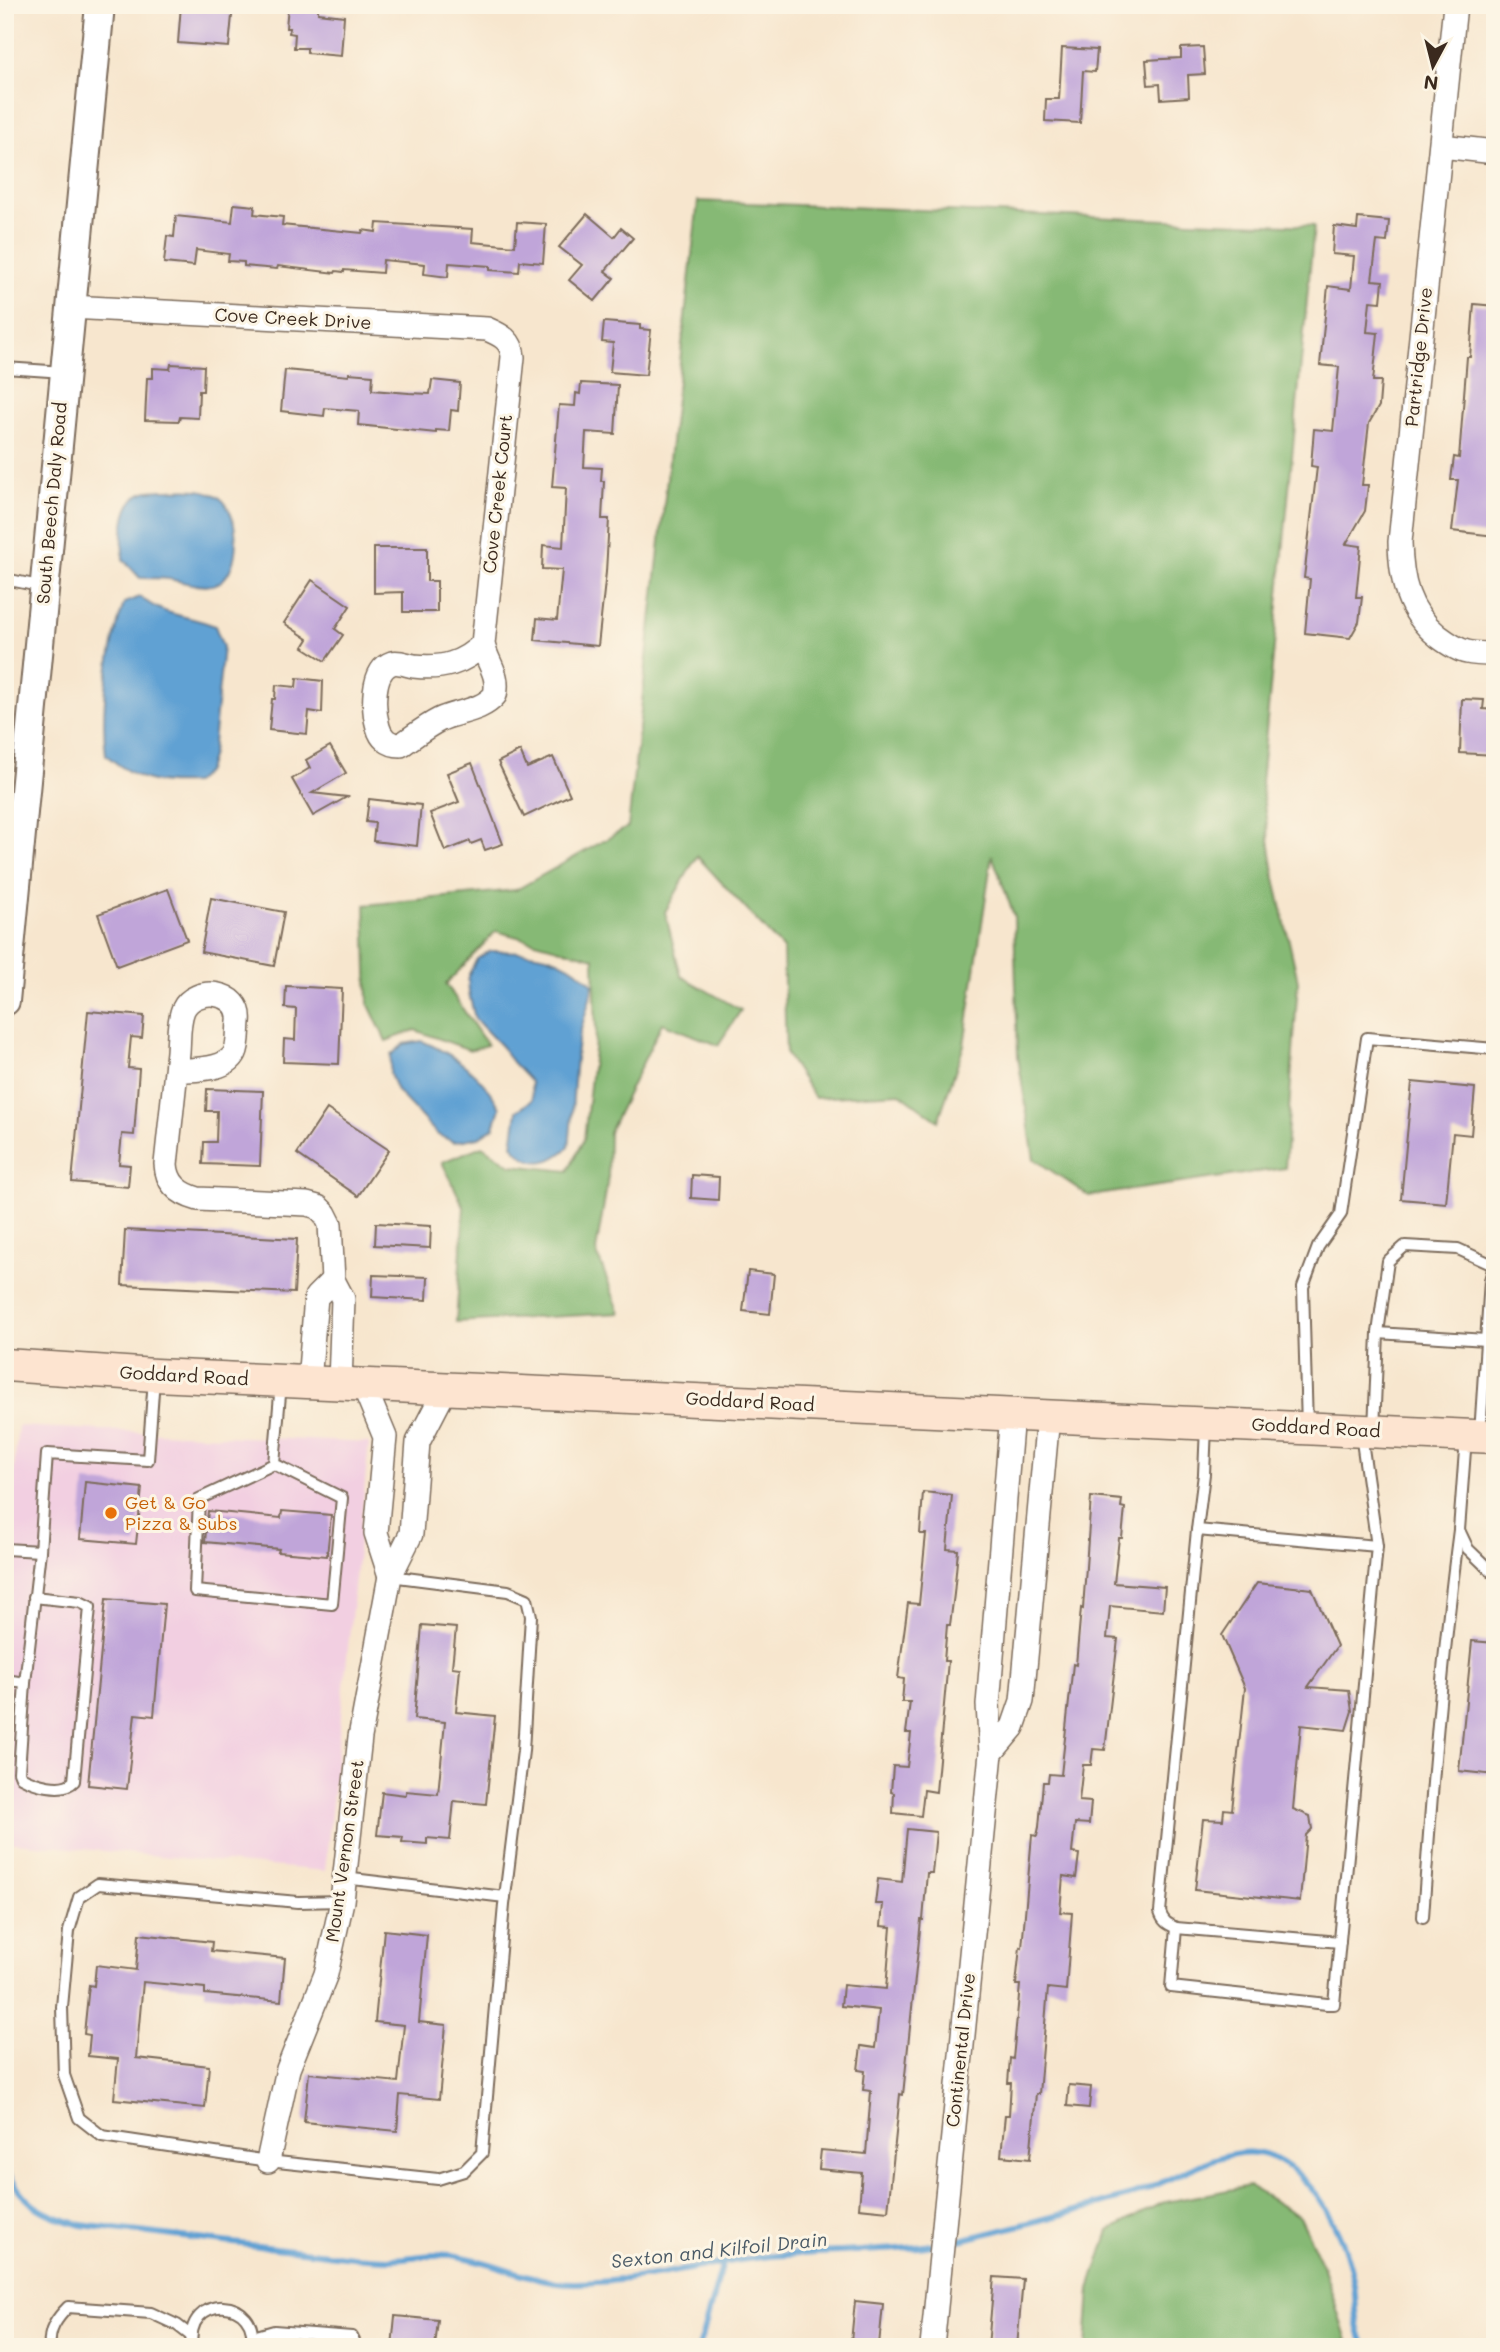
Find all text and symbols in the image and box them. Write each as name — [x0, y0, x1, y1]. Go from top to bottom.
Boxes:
north arrow — [1398, 32, 1468, 102]
text: N — [1422, 70, 1440, 97]
street label: Partridge Drive — [1399, 286, 1437, 428]
street label: Cove Creek Drive — [214, 302, 372, 334]
street label: South Beech Daly Road — [30, 401, 72, 605]
street label: Cove Creek Court — [477, 413, 517, 575]
street label: Goddard Road — [119, 1360, 249, 1390]
street label: Goddard Road — [685, 1386, 815, 1416]
street label: Goddard Road — [1251, 1412, 1381, 1442]
place label: Get & Go Pizza & Subs — [125, 1490, 237, 1535]
marker: Get & Go Pizza & Subs — [103, 1505, 119, 1521]
street label: Mount Vernon Street — [319, 1758, 369, 1944]
street label: Continental Drive — [940, 1972, 980, 2128]
water label: Sexton and Kilfoil Drain — [610, 2226, 828, 2273]

